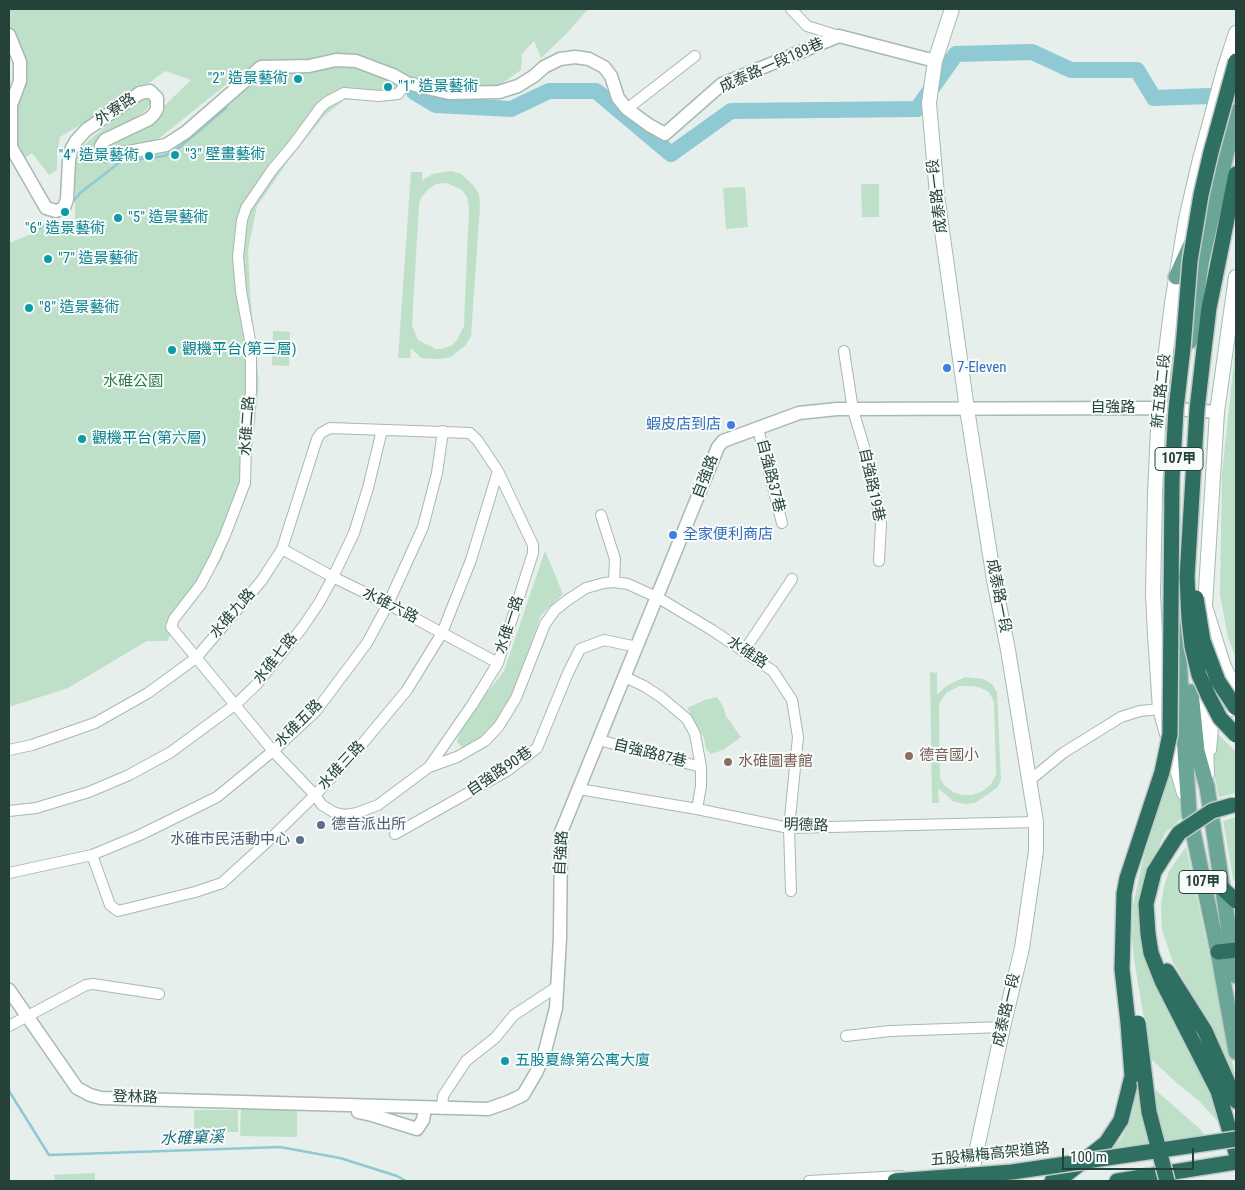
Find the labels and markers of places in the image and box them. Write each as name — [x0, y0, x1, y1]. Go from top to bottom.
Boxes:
place label: "2" 造景藝術 — [208, 70, 288, 88]
marker: "2" 造景藝術 — [292, 73, 304, 85]
place label: "1" 造景藝術 — [398, 78, 478, 96]
marker: "1" 造景藝術 — [382, 81, 394, 93]
place label: "3" 壁畫藝術 — [185, 146, 265, 164]
place label: "4" 造景藝術 — [59, 147, 139, 165]
marker: "3" 壁畫藝術 — [169, 149, 181, 161]
marker: "4" 造景藝術 — [143, 150, 155, 162]
marker: "6" 造景藝術 — [59, 206, 71, 218]
place label: "5" 造景藝術 — [128, 209, 208, 227]
marker: "5" 造景藝術 — [112, 212, 124, 224]
place label: "6" 造景藝術 — [25, 220, 105, 238]
place label: "7" 造景藝術 — [58, 250, 138, 268]
marker: "7" 造景藝術 — [42, 253, 54, 265]
place label: "8" 造景藝術 — [39, 299, 119, 317]
marker: "8" 造景藝術 — [23, 302, 35, 314]
place label: 觀機平台(第三層) — [182, 341, 296, 359]
marker: 觀機平台(第三層) — [166, 344, 178, 356]
place label: 7-Eleven — [957, 359, 1007, 377]
marker: 7-Eleven — [941, 362, 953, 374]
place label: 蝦皮店到店 — [646, 416, 721, 434]
marker: 蝦皮店到店 — [725, 419, 737, 431]
place label: 觀機平台(第六層) — [92, 430, 206, 448]
marker: 觀機平台(第六層) — [76, 433, 88, 445]
place label: 全家便利商店 — [683, 526, 773, 544]
marker: 全家便利商店 — [667, 529, 679, 541]
place label: 德音國小 — [919, 747, 979, 765]
marker: 德音國小 — [903, 750, 915, 762]
place label: 水碓圖書館 — [738, 753, 813, 771]
marker: 水碓圖書館 — [722, 756, 734, 768]
place label: 德音派出所 — [331, 816, 406, 834]
marker: 德音派出所 — [315, 819, 327, 831]
place label: 水碓市民活動中心 — [170, 831, 290, 849]
marker: 水碓市民活動中心 — [294, 834, 306, 846]
place label: 五股夏綠第公寓大廈 — [515, 1052, 650, 1070]
marker: 五股夏綠第公寓大廈 — [499, 1055, 511, 1067]

